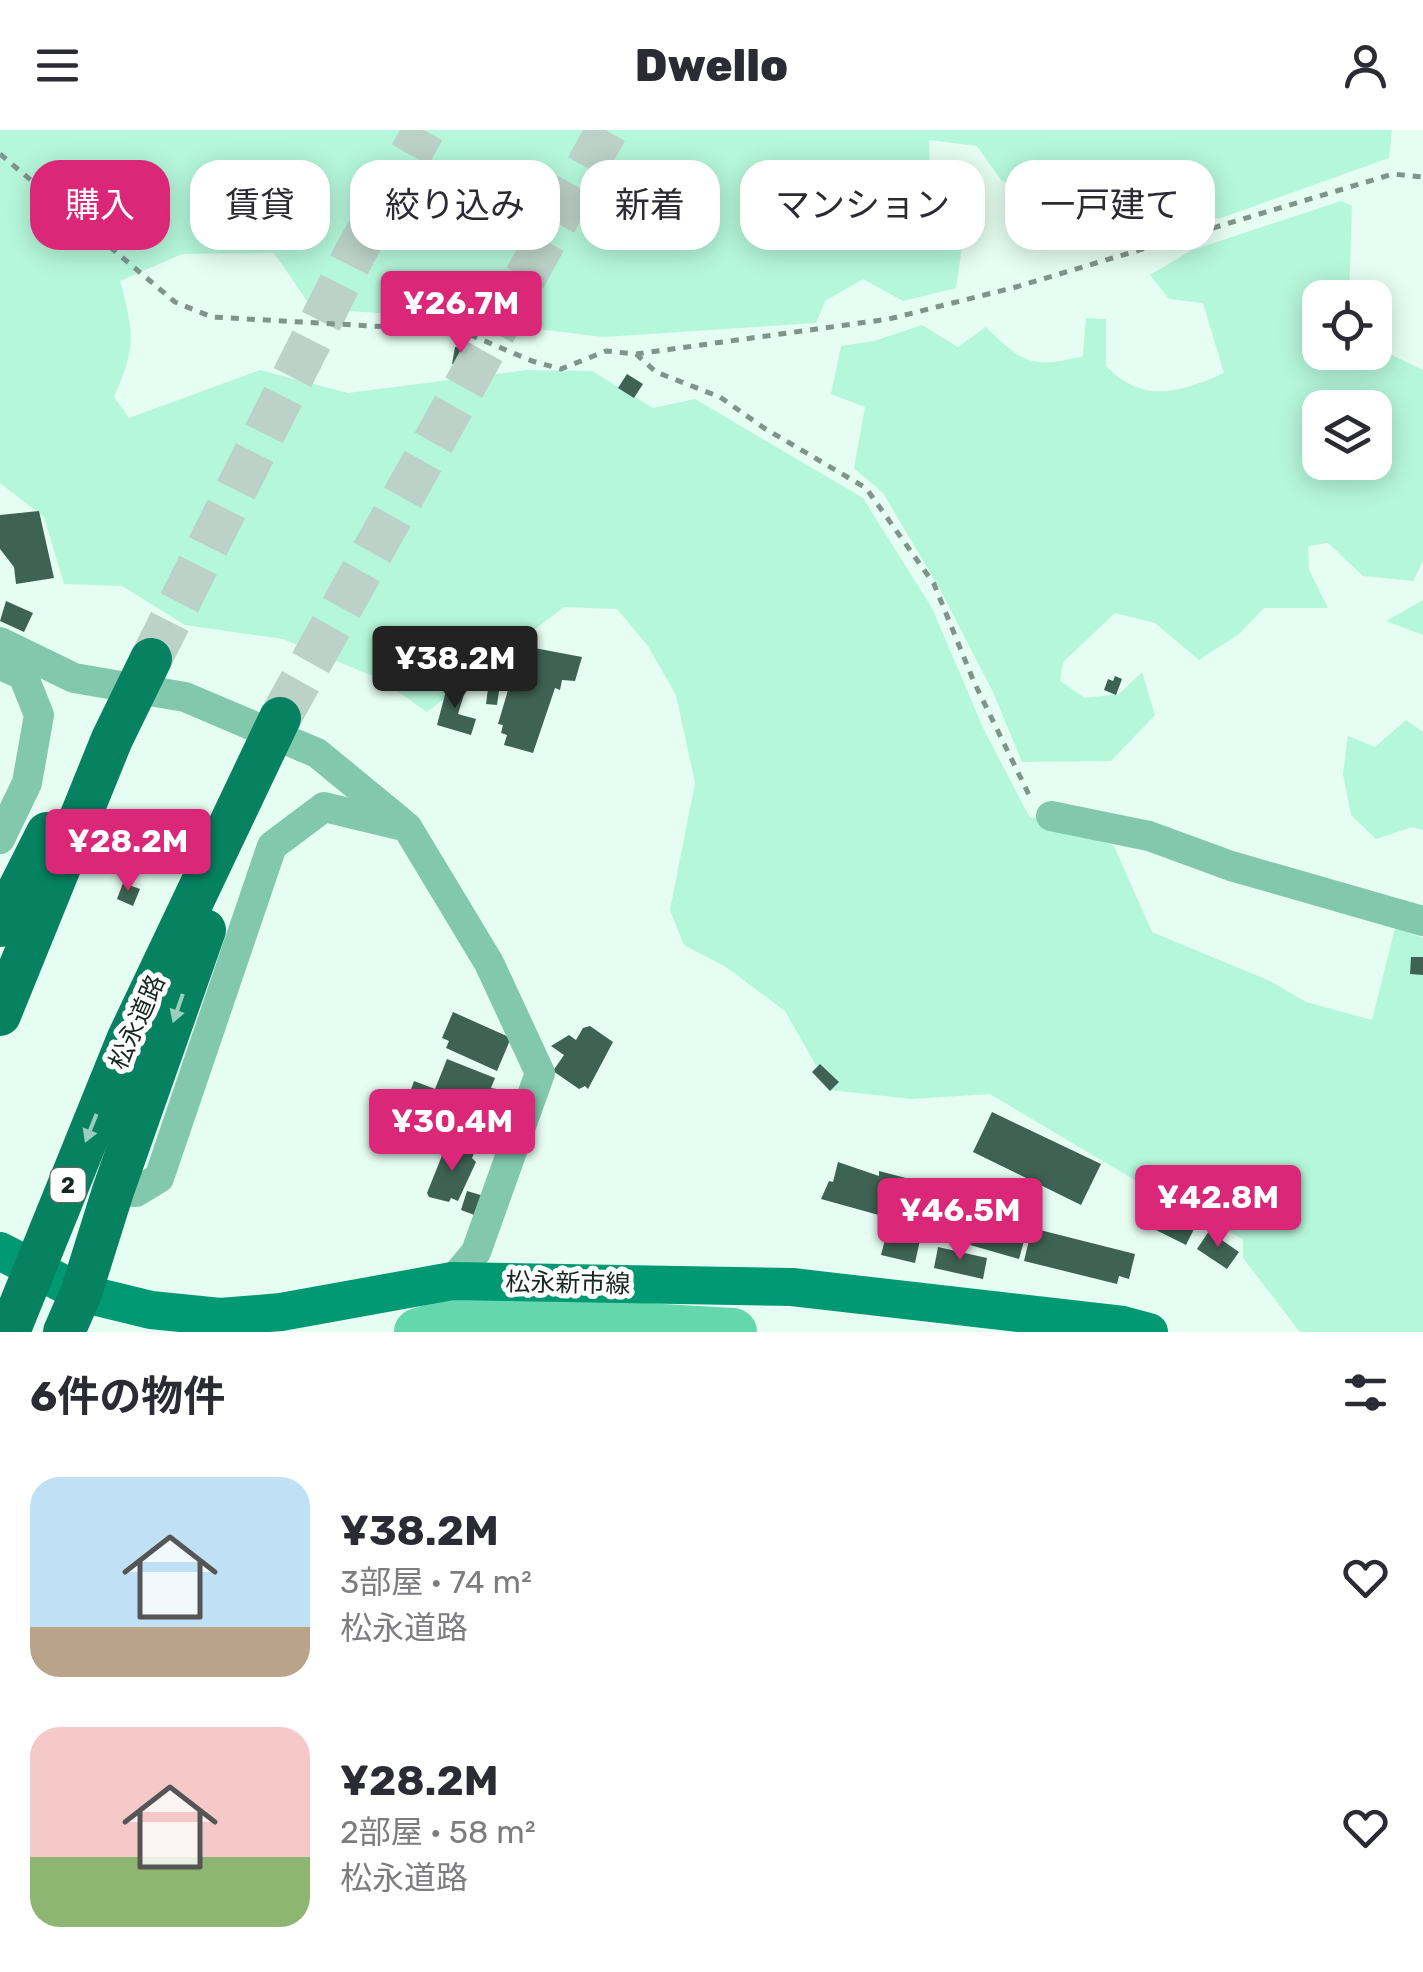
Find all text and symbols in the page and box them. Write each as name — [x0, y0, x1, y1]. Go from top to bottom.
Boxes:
icon: menu — [30, 38, 85, 93]
icon: person — [1338, 38, 1393, 93]
text: Dwello — [635, 39, 788, 92]
chip: 購入 — [30, 160, 170, 250]
chip: 賃貸 — [190, 160, 330, 250]
chip: 絞り込み — [350, 160, 560, 250]
chip: 新着 — [580, 160, 720, 250]
chip: マンション — [740, 160, 985, 250]
chip: 一戸建て — [1005, 160, 1215, 250]
pin: ¥26.7M — [380, 271, 542, 356]
map controls — [1302, 280, 1392, 480]
button: locate — [1302, 280, 1392, 370]
text: ¥26.7M — [403, 284, 519, 322]
button: layers — [1302, 390, 1392, 480]
pin: ¥38.2M — [374, 626, 536, 711]
text: ¥38.2M — [394, 639, 516, 677]
pin: ¥28.2M — [47, 809, 209, 894]
text: ¥28.2M — [68, 822, 188, 860]
street label: 松永道路 — [103, 970, 171, 1074]
one-way arrow — [170, 993, 185, 1023]
pin: ¥30.4M — [371, 1089, 533, 1174]
text: ¥30.4M — [391, 1102, 513, 1140]
one-way arrow — [83, 1114, 99, 1144]
pin: ¥42.8M — [1137, 1165, 1299, 1250]
road number: 2 — [50, 1168, 86, 1202]
pin: ¥46.5M — [879, 1178, 1041, 1263]
text: ¥42.8M — [1157, 1178, 1279, 1216]
text: ¥46.5M — [900, 1191, 1021, 1229]
street label: 松永新市線 — [505, 1267, 631, 1299]
icon: filters — [1338, 1365, 1393, 1420]
text: 6件の物件 — [30, 1372, 225, 1422]
text: ¥38.2M — [340, 1506, 499, 1556]
icon: home — [110, 1517, 230, 1637]
icon: heart — [1338, 1550, 1393, 1605]
text: 3部屋 · 74 m² — [340, 1563, 532, 1601]
text: 松永道路 — [340, 1609, 468, 1647]
text: ¥28.2M — [340, 1756, 499, 1806]
icon: home — [110, 1767, 230, 1887]
icon: heart — [1338, 1800, 1393, 1855]
text: 2部屋 · 58 m² — [340, 1813, 536, 1851]
text: 松永道路 — [340, 1859, 468, 1897]

